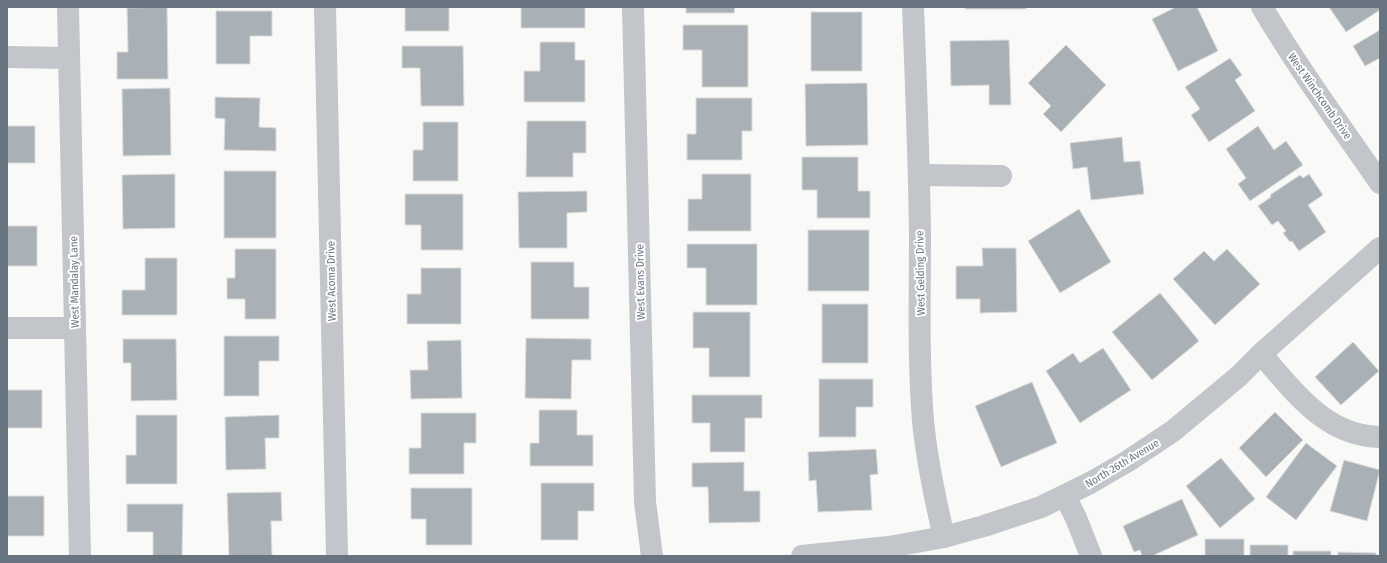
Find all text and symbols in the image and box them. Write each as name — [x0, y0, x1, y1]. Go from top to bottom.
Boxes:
street label: West Winchcomb Drive — [1285, 51, 1354, 142]
street label: West Gelding Drive — [913, 231, 928, 315]
street label: West Mandalay Lane — [67, 236, 82, 328]
street label: West Acoma Drive — [324, 241, 339, 321]
street label: West Evans Drive — [633, 244, 648, 320]
street label: North 26th Avenue — [1083, 436, 1161, 491]

